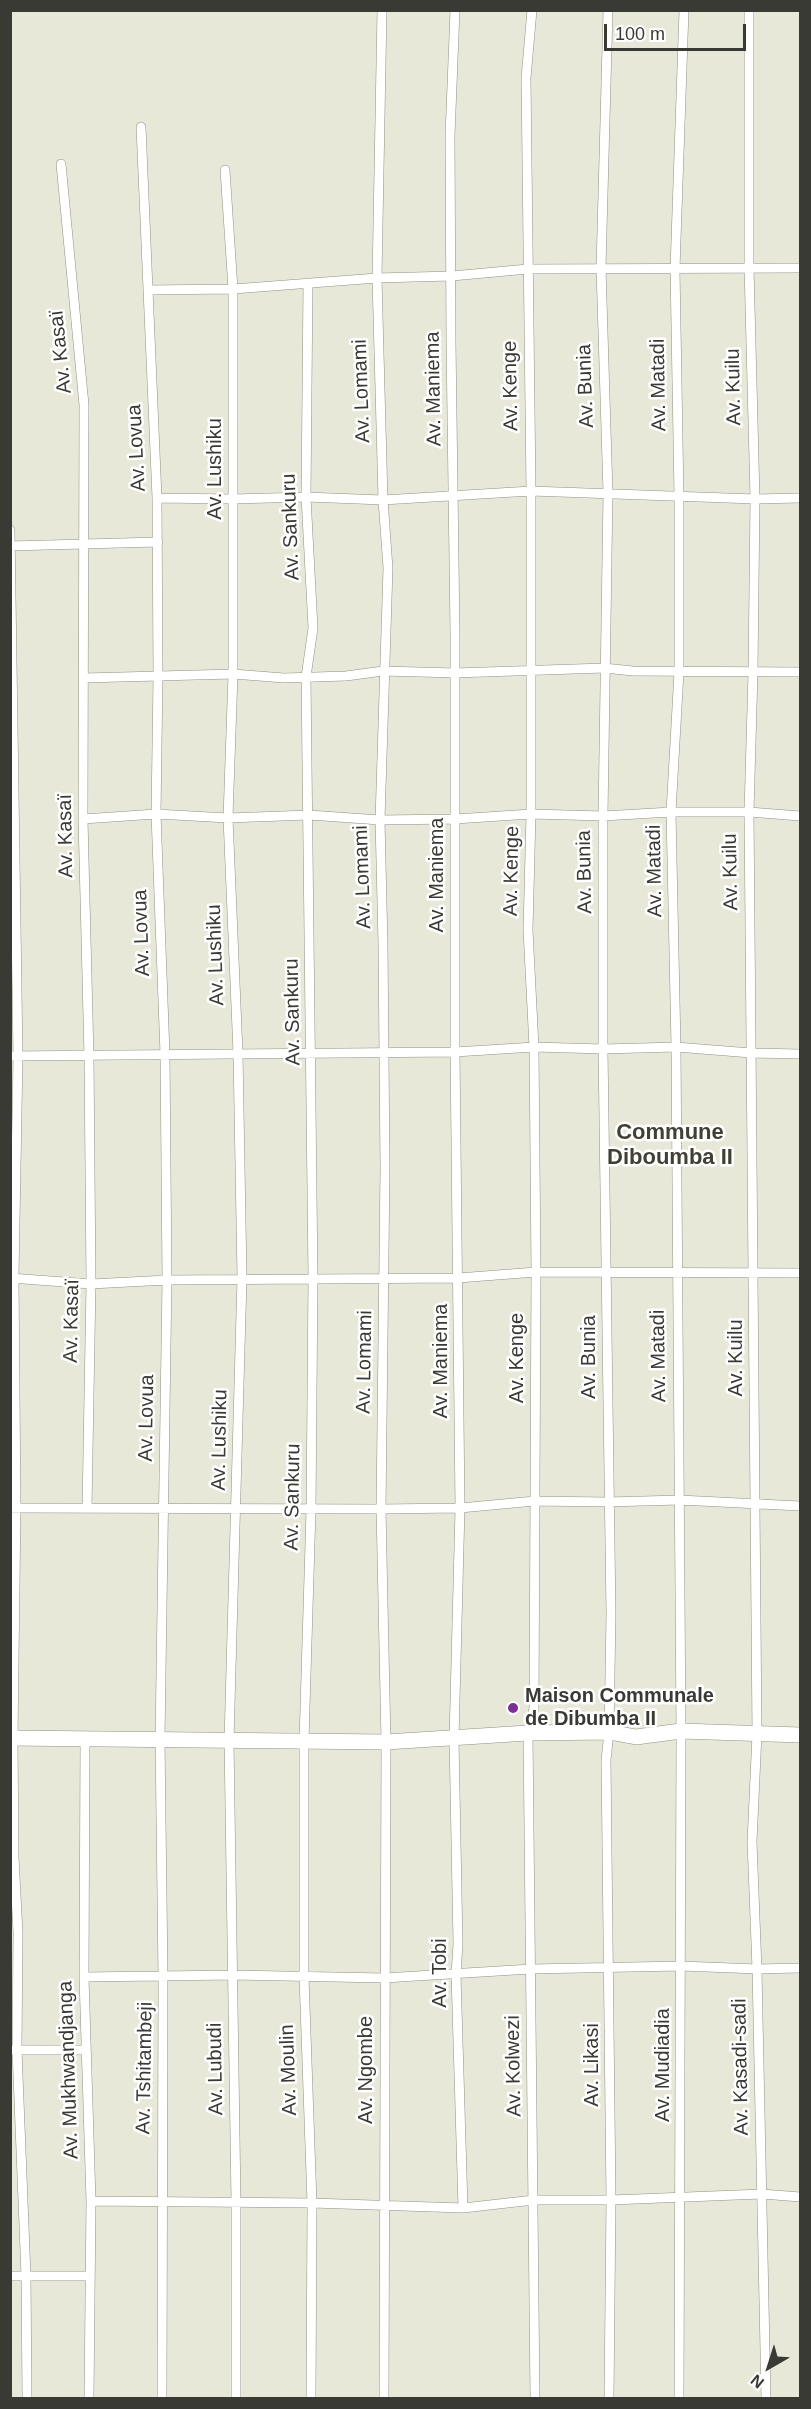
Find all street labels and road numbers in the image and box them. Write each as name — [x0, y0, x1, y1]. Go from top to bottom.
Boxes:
street label: Av. Kasaï — [45, 309, 77, 395]
street label: Av. Maniema — [421, 331, 447, 447]
street label: Av. Matadi — [646, 338, 672, 432]
street label: Av. Lomami — [348, 339, 376, 443]
street label: Av. Kenge — [498, 341, 524, 431]
street label: Av. Bunia — [573, 344, 599, 428]
street label: Av. Kuilu — [721, 348, 747, 426]
street label: Av. Lovua — [123, 404, 151, 492]
street label: Av. Lushiku — [203, 418, 227, 520]
street label: Av. Sankuru — [277, 473, 305, 581]
street label: Av. Kasaï — [53, 794, 79, 878]
street label: Av. Maniema — [425, 818, 449, 932]
street label: Av. Matadi — [642, 824, 668, 918]
street label: Av. Lomami — [349, 825, 377, 929]
street label: Av. Kenge — [499, 826, 525, 916]
street label: Av. Bunia — [572, 830, 598, 914]
street label: Av. Kuilu — [718, 833, 744, 911]
street label: Av. Lovua — [128, 889, 156, 977]
street label: Av. Lushiku — [202, 904, 230, 1006]
street label: Av. Sankuru — [280, 958, 306, 1066]
street label: Av. Kasaï — [59, 1279, 85, 1363]
street label: Av. Maniema — [429, 1304, 453, 1418]
street label: Av. Matadi — [646, 1309, 672, 1403]
street label: Av. Lomami — [352, 1310, 378, 1414]
street label: Av. Kenge — [505, 1313, 529, 1403]
street label: Av. Bunia — [577, 1315, 601, 1399]
street label: Av. Kuilu — [724, 1319, 748, 1397]
street label: Av. Lovua — [134, 1374, 160, 1462]
street label: Av. Lushiku — [207, 1389, 233, 1491]
street label: Av. Sankuru — [280, 1443, 306, 1551]
street label: Av. Tobi — [428, 1938, 452, 2008]
street label: Av. Mukhwandjanga — [54, 1981, 84, 2159]
street label: Av. Kasadi-sadi — [728, 1998, 754, 2136]
street label: Av. Tshitambeji — [132, 2001, 158, 2135]
street label: Av. Mudiadia — [651, 2008, 675, 2122]
street label: Av. Kolwezi — [501, 2015, 527, 2117]
street label: Av. Ngombe — [354, 2016, 378, 2124]
street label: Av. Lubudi — [203, 2022, 229, 2116]
street label: Av. Likasi — [580, 2023, 604, 2107]
street label: Av. Moulin — [275, 2024, 303, 2116]

